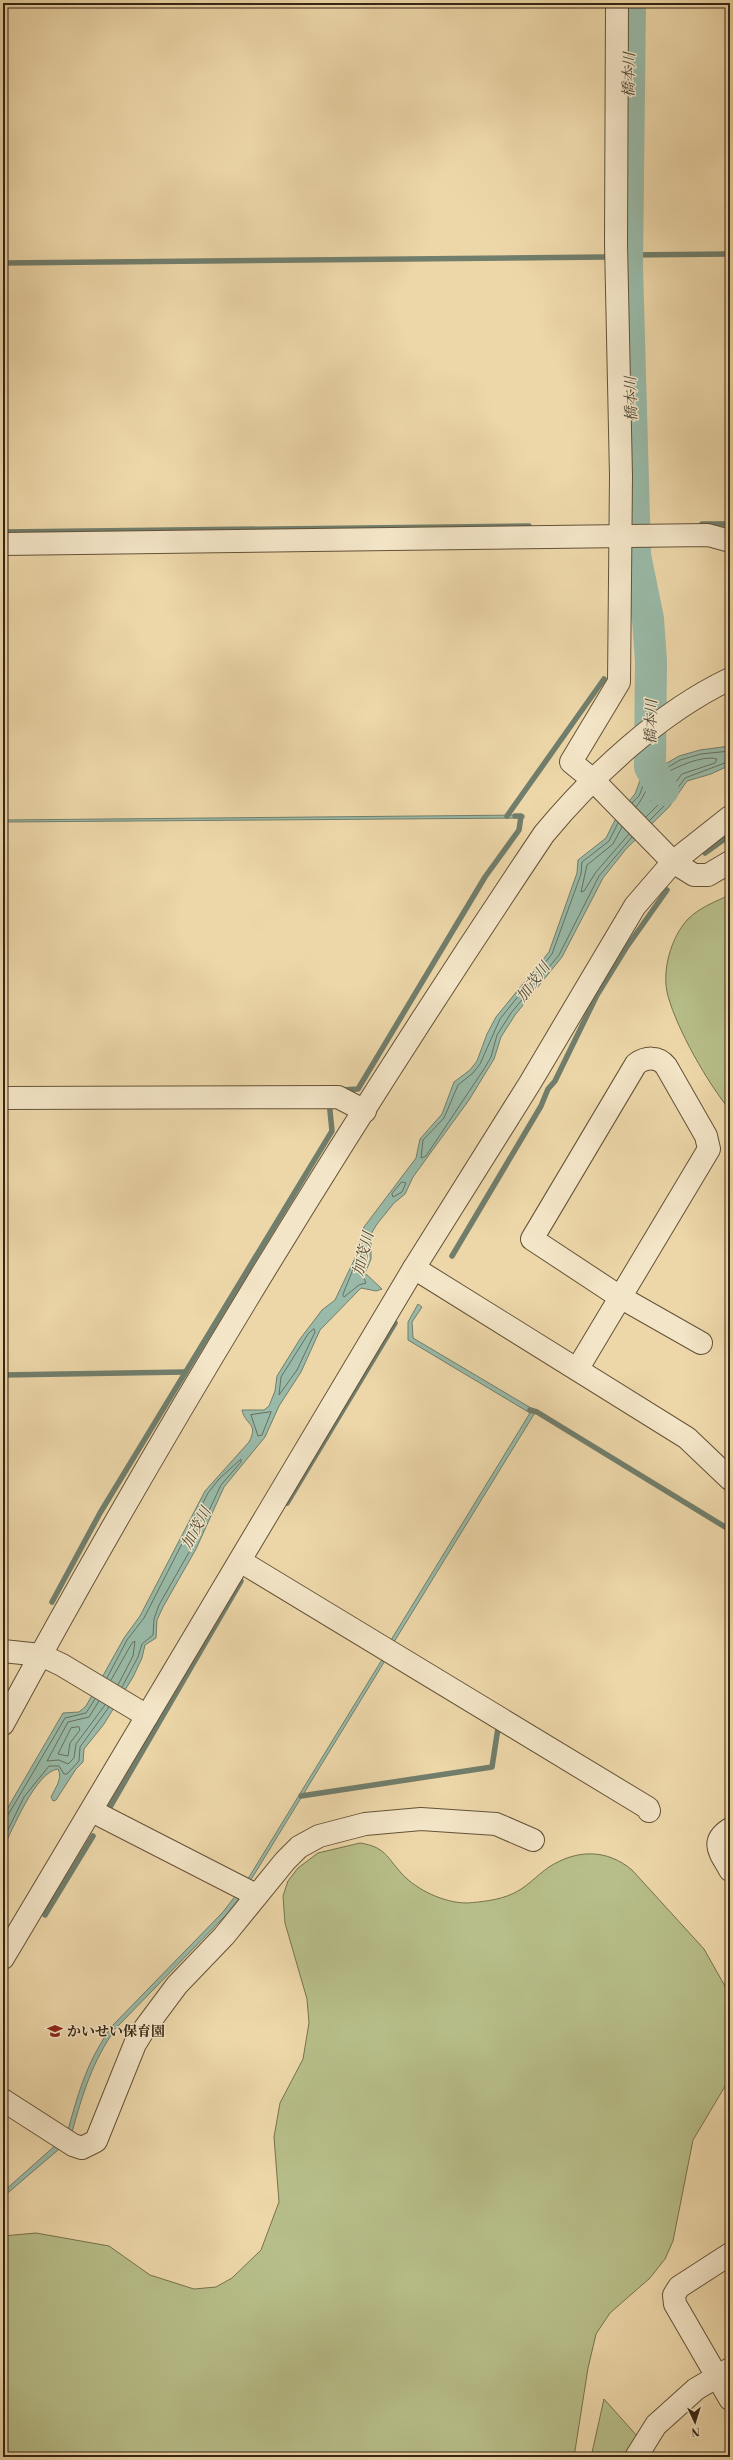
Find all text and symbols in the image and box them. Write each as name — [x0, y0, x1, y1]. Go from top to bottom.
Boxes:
water label: 橋本川 — [620, 50, 639, 98]
water label: 橋本川 — [622, 374, 641, 422]
water label: 橋本川 — [642, 697, 661, 745]
water label: 加茂川 — [512, 957, 556, 1006]
water label: 加茂川 — [349, 1228, 379, 1278]
water label: 加茂川 — [177, 1502, 216, 1553]
school or university icon: かいせい保育園 — [46, 2022, 64, 2040]
place label: かいせい保育園 — [67, 2023, 165, 2041]
north arrow — [675, 2402, 715, 2442]
text: N — [691, 2424, 700, 2438]

